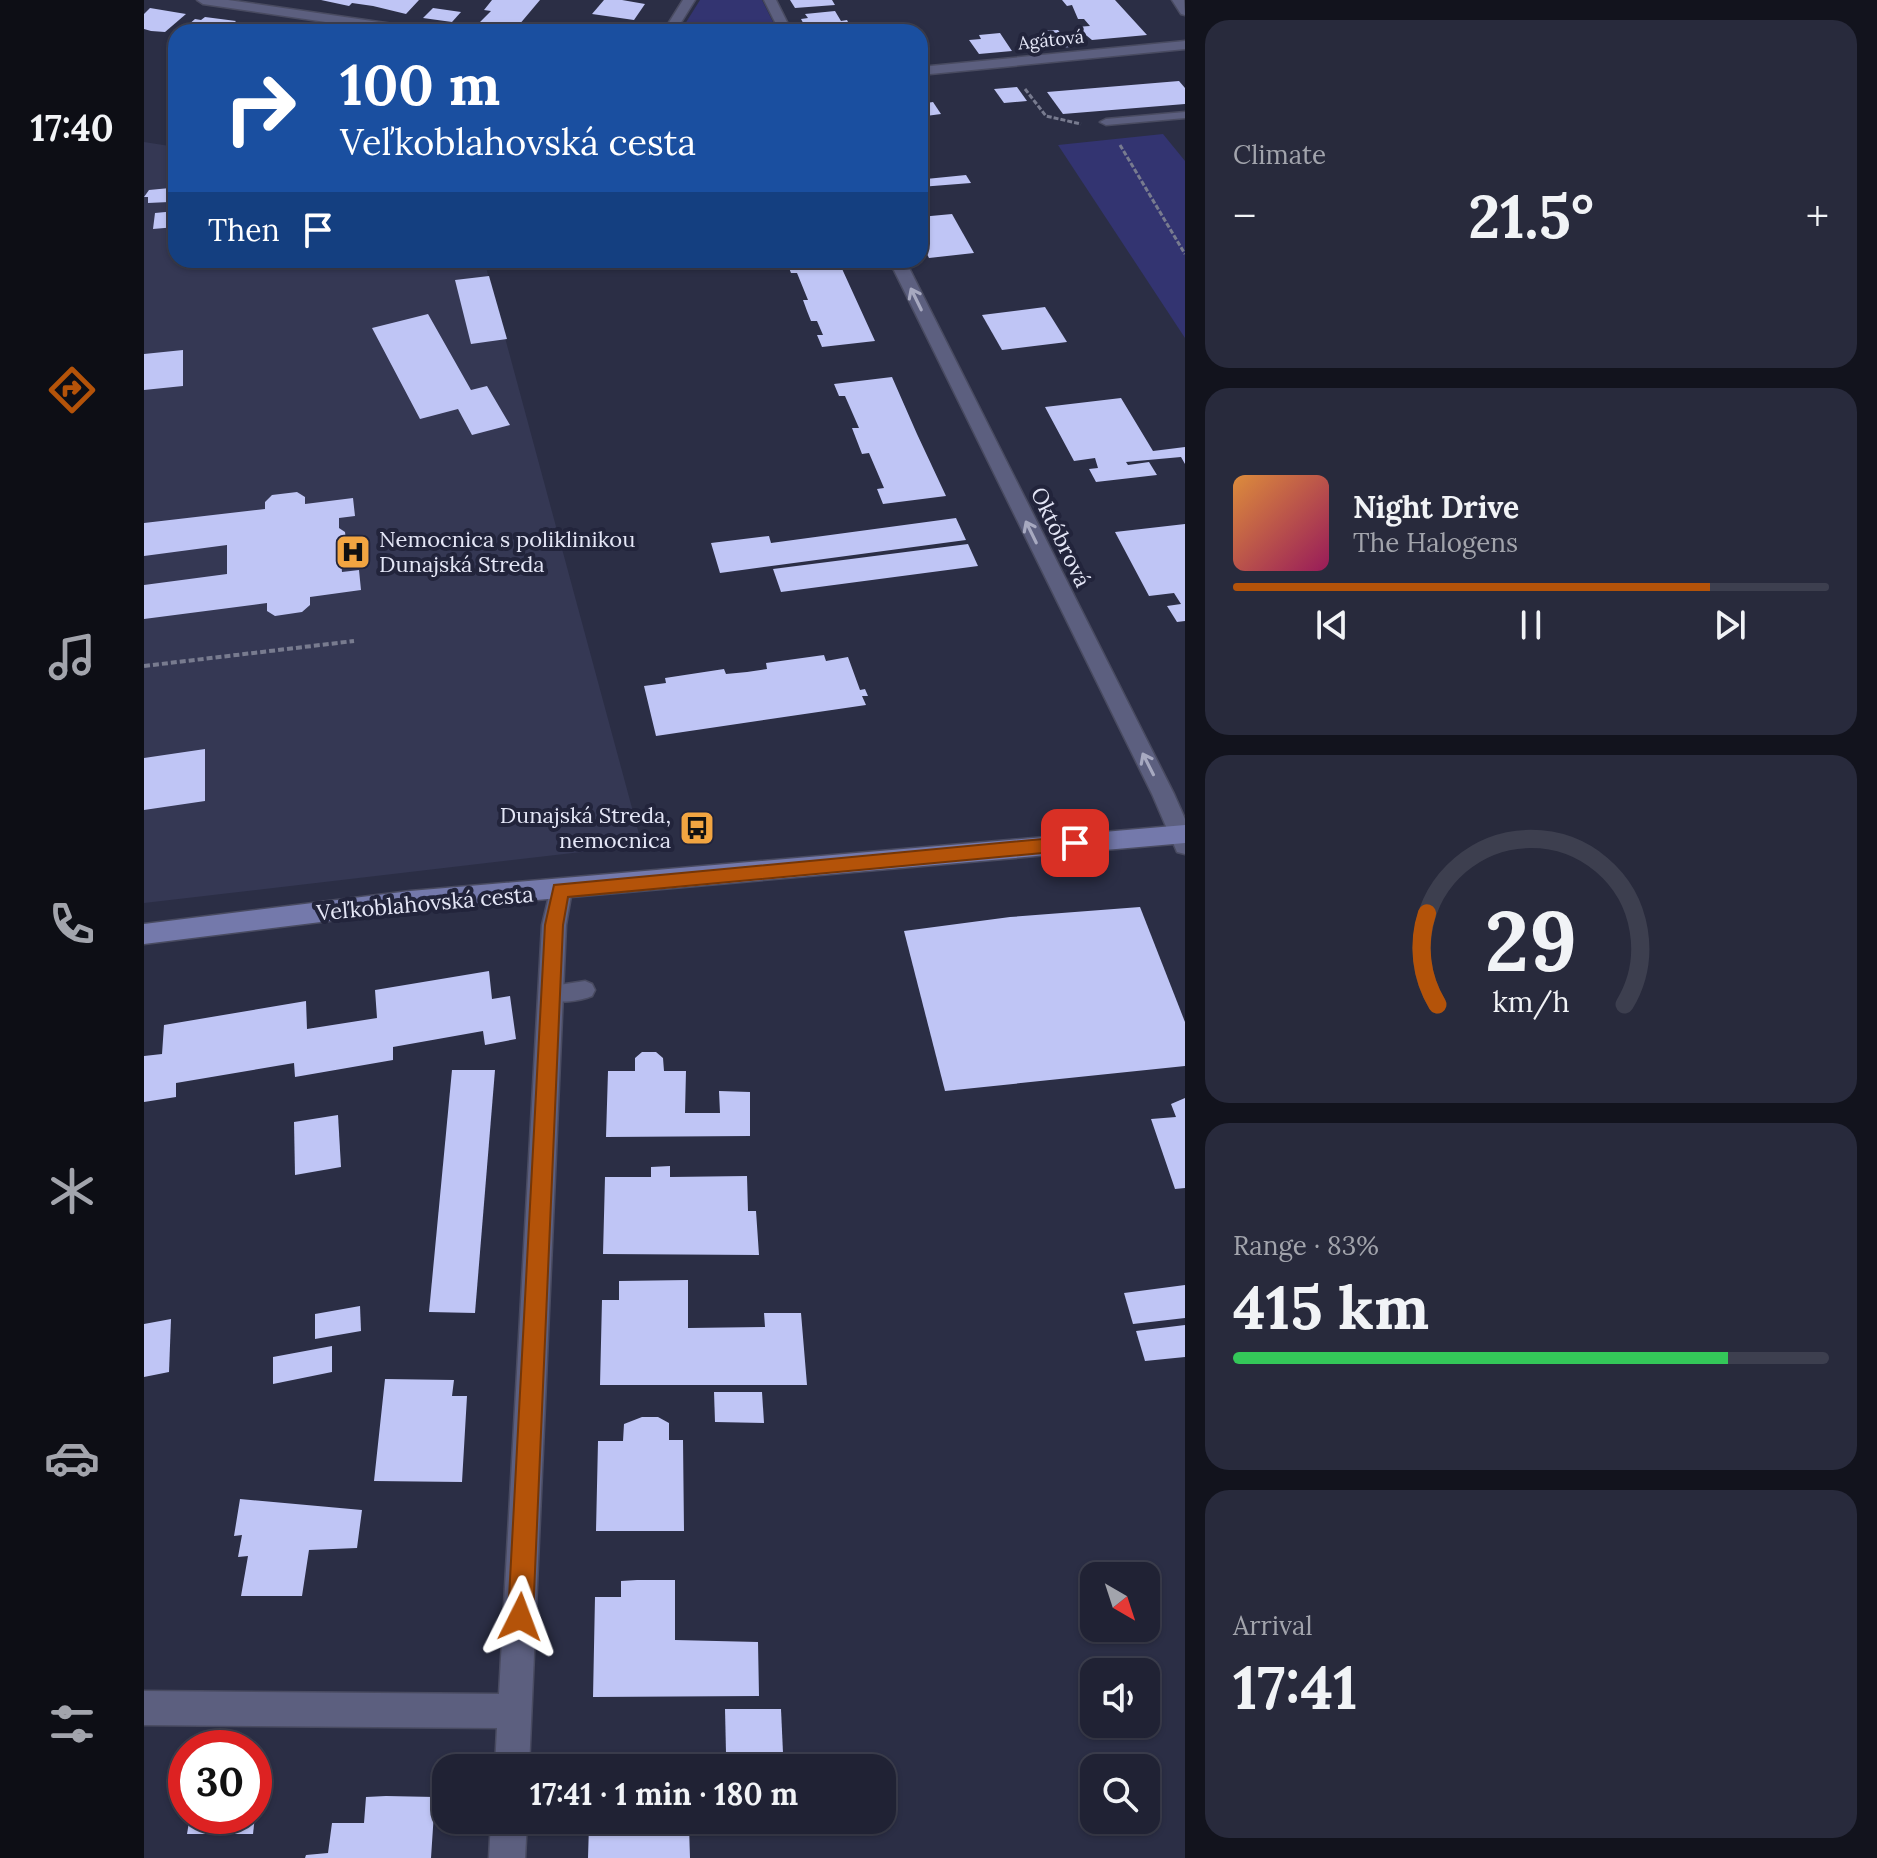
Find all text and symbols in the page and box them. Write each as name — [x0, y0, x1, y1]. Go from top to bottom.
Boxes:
street label: Agátová — [1016, 25, 1085, 54]
text: 100 m — [340, 49, 500, 120]
icon: right — [208, 56, 312, 160]
text: 17:40 — [30, 105, 114, 151]
text: Veľkoblahovská cesta — [340, 119, 696, 165]
text: Climate — [1233, 138, 1326, 171]
text: 21.5° — [1468, 178, 1594, 254]
text: − — [1233, 188, 1256, 244]
text: + — [1806, 188, 1829, 244]
icon: arrive — [296, 208, 340, 252]
text: Then — [208, 211, 280, 249]
one-way arrow — [908, 287, 923, 311]
icon: directions — [44, 362, 100, 418]
street label: Októbrová — [1025, 482, 1097, 592]
text: Night Drive — [1353, 488, 1519, 526]
one-way arrow — [1023, 520, 1038, 544]
place label: Nemocnica s poliklinikou Dunajská Streda — [379, 525, 635, 578]
text: The Halogens — [1353, 526, 1518, 559]
hospital icon: Nemocnica s poliklinikou Dunajská Streda — [334, 533, 372, 571]
icon: previous — [1310, 603, 1354, 647]
icon: pause — [1509, 603, 1553, 647]
icon: next — [1708, 603, 1752, 647]
icon: music — [44, 629, 100, 685]
one-way arrow — [1139, 753, 1155, 777]
place label: Dunajská Streda, nemocnica — [500, 801, 671, 854]
bus stop icon: Dunajská Streda, nemocnica — [678, 809, 716, 847]
pin — [1041, 809, 1109, 877]
icon: arrive — [1053, 821, 1097, 865]
street label: Veľkoblahovská cesta — [314, 880, 535, 927]
text: 29 — [1485, 887, 1577, 994]
icon: phone — [44, 896, 100, 952]
text: km/h — [1492, 983, 1570, 1020]
icon: climate — [44, 1163, 100, 1219]
text: Range · 83% — [1233, 1229, 1379, 1262]
text: 415 km — [1233, 1269, 1429, 1345]
icon: car — [44, 1430, 100, 1486]
north arrow — [1080, 1562, 1160, 1642]
map controls — [1080, 1562, 1160, 1834]
position arrow — [478, 1575, 562, 1659]
text: Arrival — [1233, 1609, 1312, 1642]
text: 17:41 — [1233, 1649, 1358, 1725]
button: sound — [1080, 1658, 1160, 1738]
icon: filters — [44, 1696, 100, 1752]
speed limit sign: 30 — [168, 1730, 272, 1834]
button: search — [1080, 1754, 1160, 1834]
text: 17:41 · 1 min · 180 m — [530, 1775, 798, 1813]

